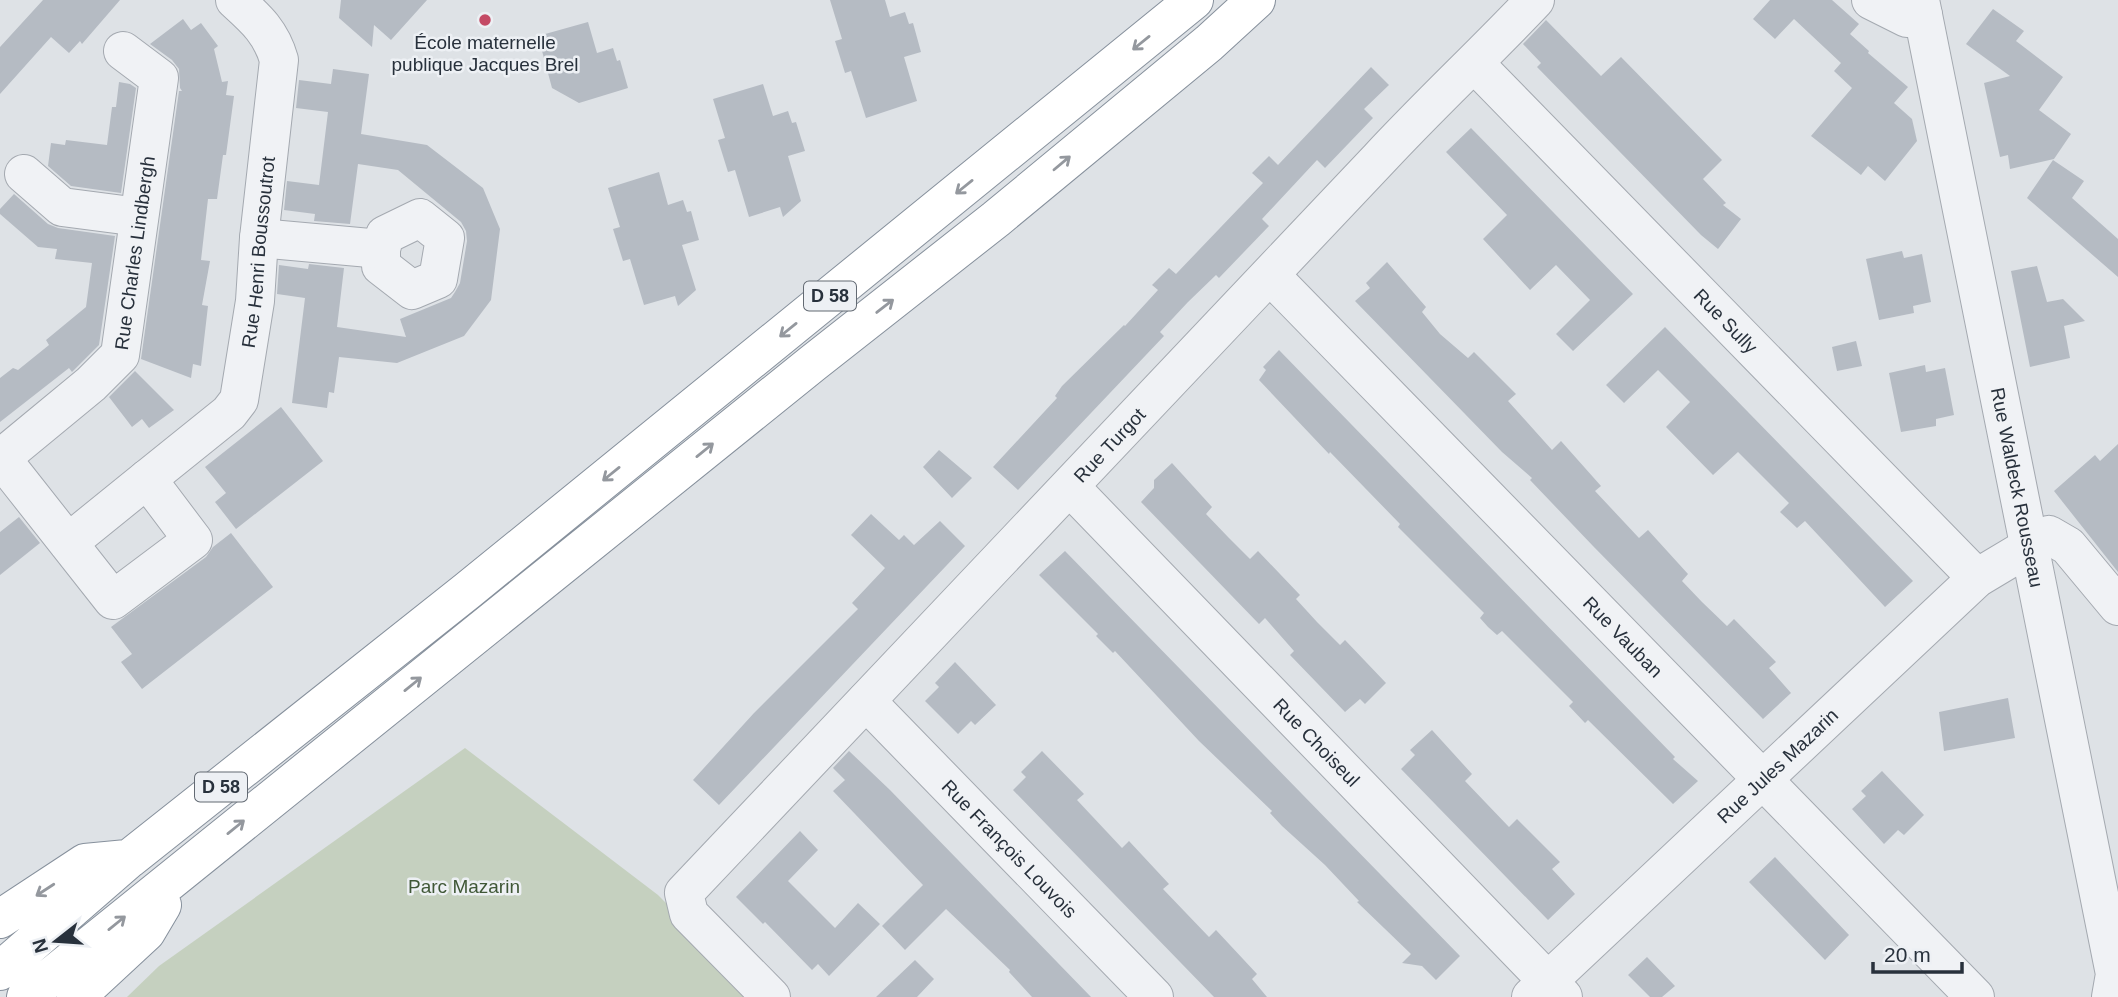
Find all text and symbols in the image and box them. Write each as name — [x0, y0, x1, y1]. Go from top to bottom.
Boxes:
marker: École maternelle publique Jacques Brel — [477, 12, 493, 28]
place label: École maternelle publique Jacques Brel — [392, 32, 578, 75]
one-way arrow — [1132, 36, 1150, 51]
street label: Rue Charles Lindbergh — [111, 155, 159, 351]
street label: Rue Henri Boussoutrot — [238, 155, 279, 349]
one-way arrow — [1053, 155, 1071, 171]
one-way arrow — [956, 179, 974, 195]
road number: D 58 — [804, 282, 856, 310]
street label: Rue Sully — [1690, 285, 1762, 358]
one-way arrow — [876, 298, 894, 313]
one-way arrow — [779, 323, 797, 338]
street label: Rue Waldeck Rousseau — [1987, 386, 2047, 589]
street label: Rue Turgot — [1070, 403, 1150, 487]
one-way arrow — [695, 442, 713, 457]
one-way arrow — [603, 466, 621, 482]
street label: Rue Vauban — [1579, 592, 1667, 682]
one-way arrow — [403, 677, 422, 692]
street label: Rue Choiseul — [1269, 694, 1364, 791]
street label: Rue Jules Mazarin — [1713, 704, 1842, 827]
road number: D 58 — [195, 772, 247, 802]
street label: Rue François Louvois — [938, 776, 1081, 922]
one-way arrow — [226, 819, 244, 835]
park label: Parc Mazarin — [408, 876, 520, 897]
one-way arrow — [35, 883, 55, 897]
north arrow — [21, 906, 91, 976]
one-way arrow — [107, 915, 125, 931]
scale bar — [1873, 930, 1962, 974]
text: N — [28, 936, 52, 955]
text: 20 m — [1884, 943, 1931, 966]

